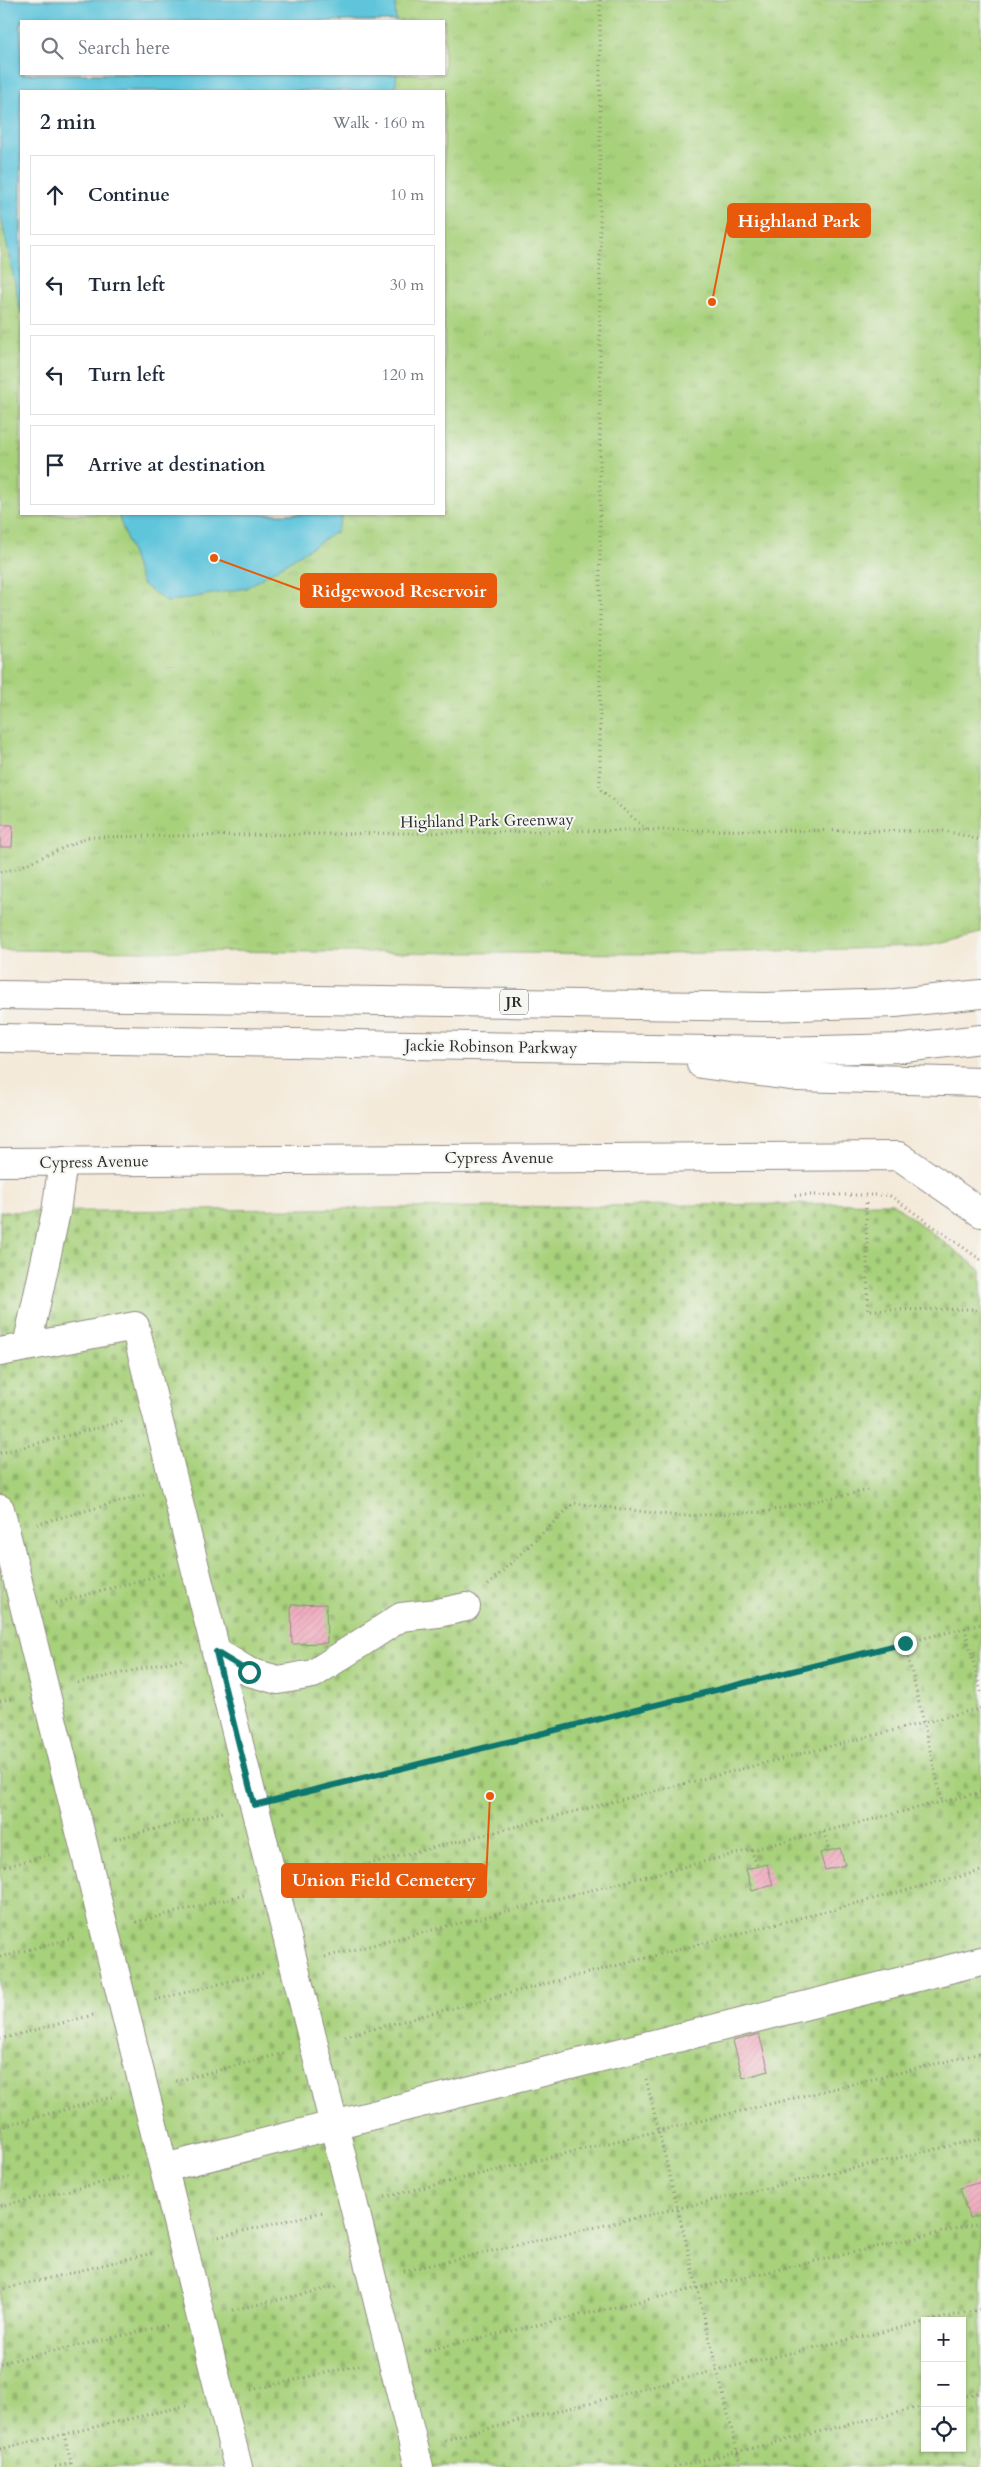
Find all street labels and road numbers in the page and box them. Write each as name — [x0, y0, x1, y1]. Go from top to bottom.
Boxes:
street label: Highland Park Greenway — [400, 808, 575, 834]
road number: JR — [500, 990, 528, 1014]
street label: Jackie Robinson Parkway — [403, 1034, 578, 1060]
street label: Cypress Avenue — [444, 1147, 554, 1169]
street label: Cypress Avenue — [39, 1150, 149, 1174]

